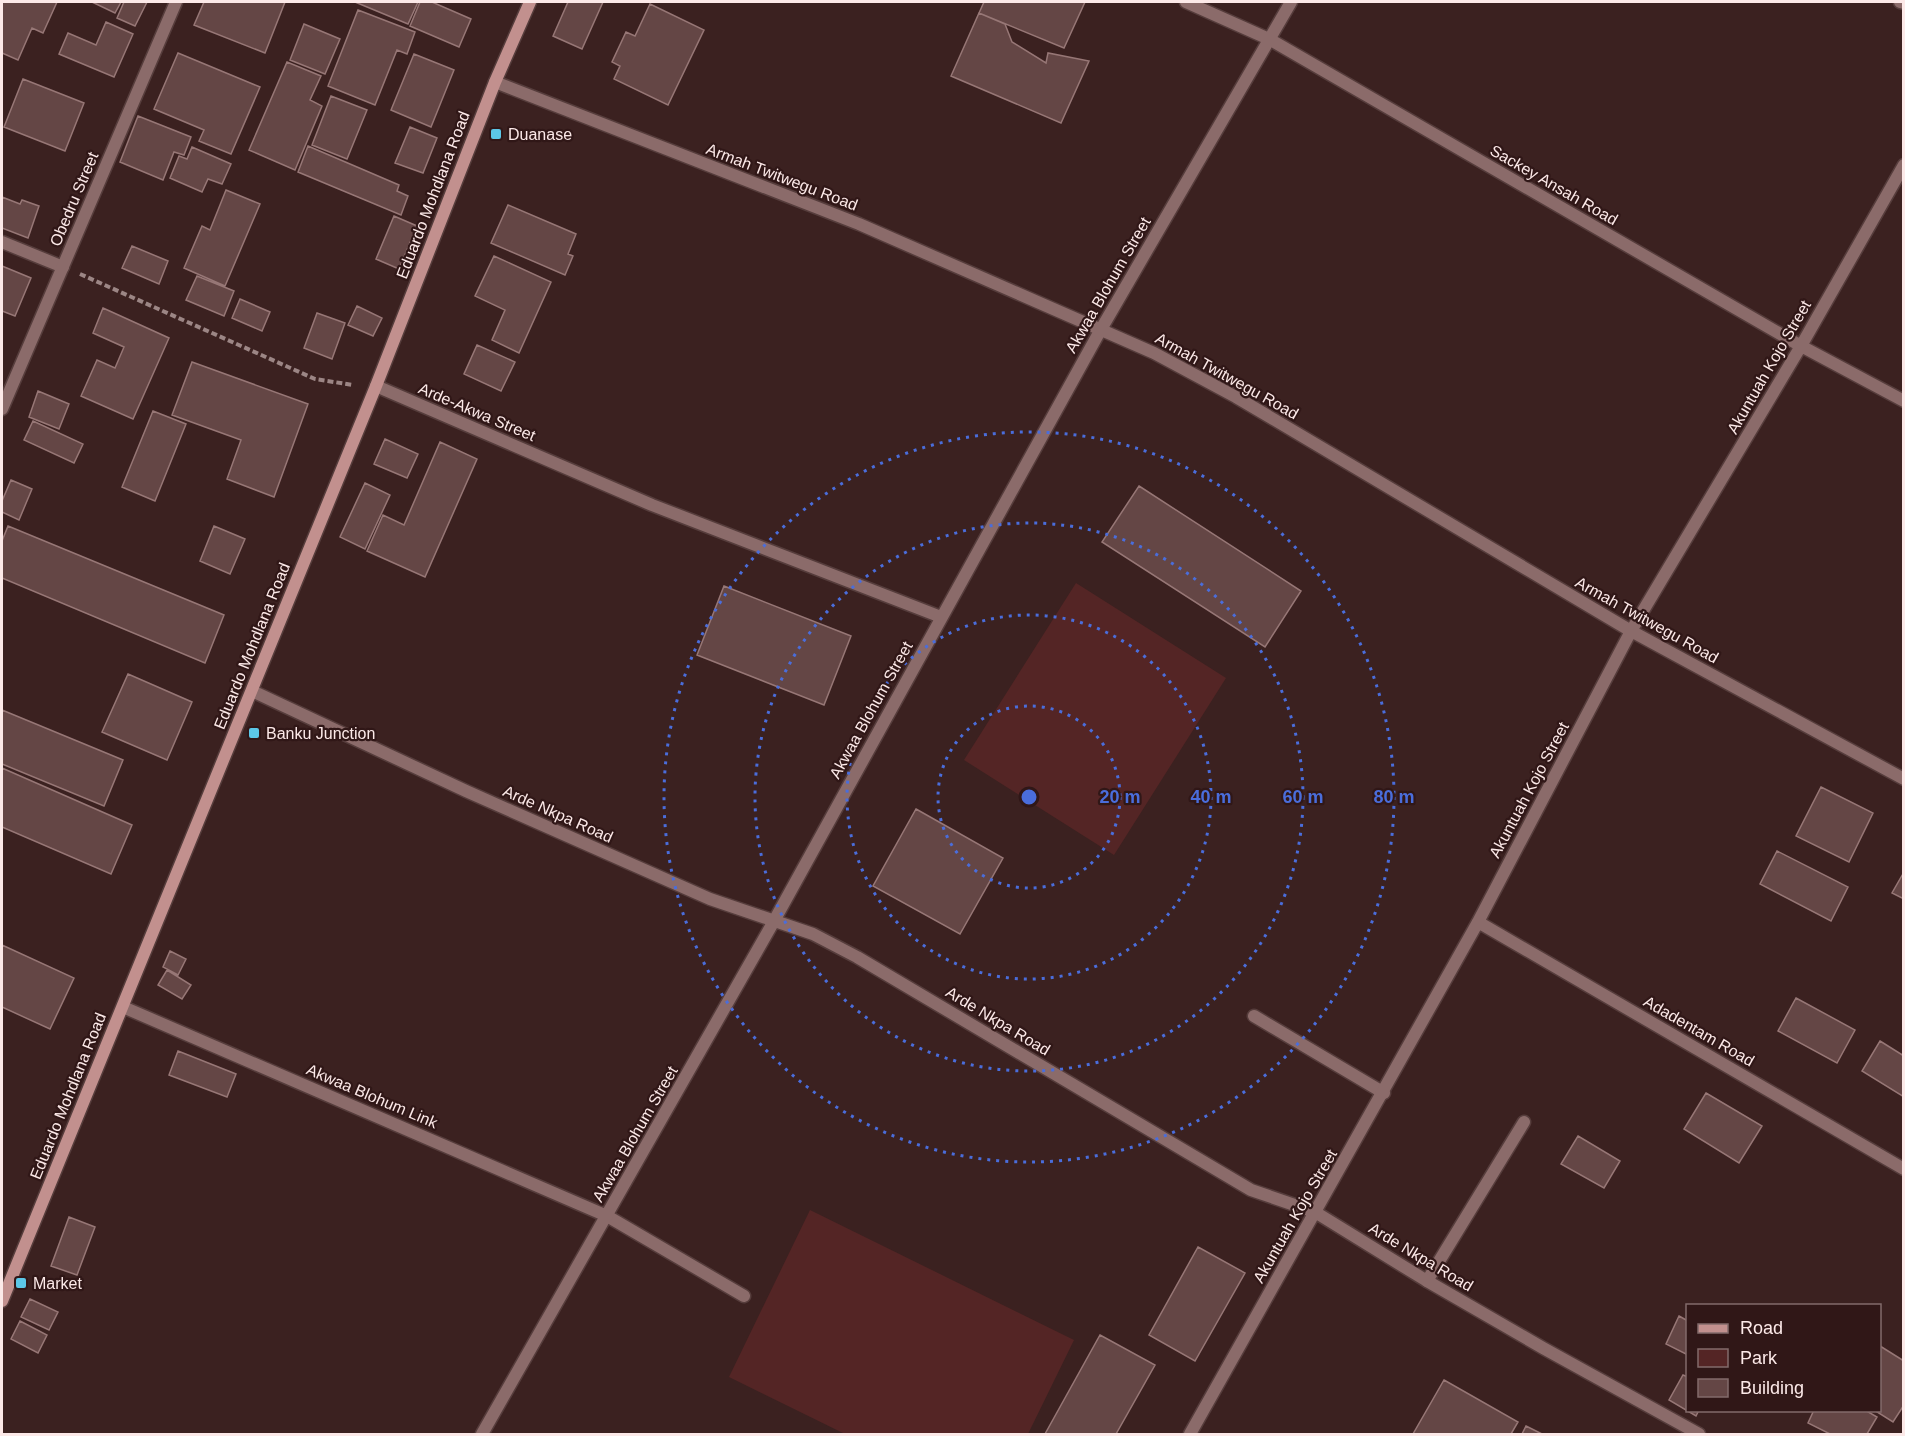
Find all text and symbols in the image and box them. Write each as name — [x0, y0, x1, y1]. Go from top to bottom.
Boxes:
street label: Eduardo Mohdlana Road — [393, 109, 473, 281]
place label: Duanase — [508, 126, 572, 143]
marker: Duanase — [489, 127, 503, 141]
street label: Armah Twitwegu Road — [704, 140, 860, 214]
street label: Sackey Ansah Road — [1487, 142, 1621, 228]
street label: Obedru Street — [47, 149, 102, 249]
street label: Akwaa Blohum Street — [1062, 214, 1154, 356]
street label: Akuntuah Kojo Street — [1724, 297, 1814, 437]
street label: Armah Twitwegu Road — [1153, 330, 1301, 422]
street label: Arde-Akwa Street — [416, 380, 539, 445]
street label: Eduardo Mohdlana Road — [211, 560, 293, 732]
street label: Armah Twitwegu Road — [1573, 574, 1721, 666]
street label: Akwaa Blohum Street — [826, 638, 916, 781]
street label: Akuntuah Kojo Street — [1486, 719, 1572, 861]
place label: Banku Junction — [266, 725, 375, 742]
marker: Banku Junction — [247, 726, 261, 740]
street label: Arde Nkpa Road — [501, 782, 615, 846]
centre of rings — [1019, 787, 1039, 807]
text: 20 m — [1099, 787, 1141, 807]
text: 40 m — [1190, 787, 1232, 807]
text: 60 m — [1282, 787, 1324, 807]
text: 80 m — [1373, 787, 1415, 807]
street label: Arde Nkpa Road — [943, 983, 1053, 1059]
street label: Adadentam Road — [1641, 993, 1757, 1069]
street label: Eduardo Mohdlana Road — [27, 1010, 109, 1182]
street label: Akwaa Blohum Link — [304, 1061, 441, 1132]
street label: Akwaa Blohum Street — [589, 1063, 681, 1205]
street label: Akuntuah Kojo Street — [1250, 1146, 1340, 1286]
street label: Arde Nkpa Road — [1366, 1219, 1476, 1295]
place label: Market — [33, 1275, 82, 1292]
marker: Market — [14, 1276, 28, 1290]
legend — [1686, 1304, 1881, 1412]
text: Road — [1740, 1318, 1783, 1338]
text: Park — [1740, 1348, 1778, 1368]
text: Building — [1740, 1378, 1804, 1398]

